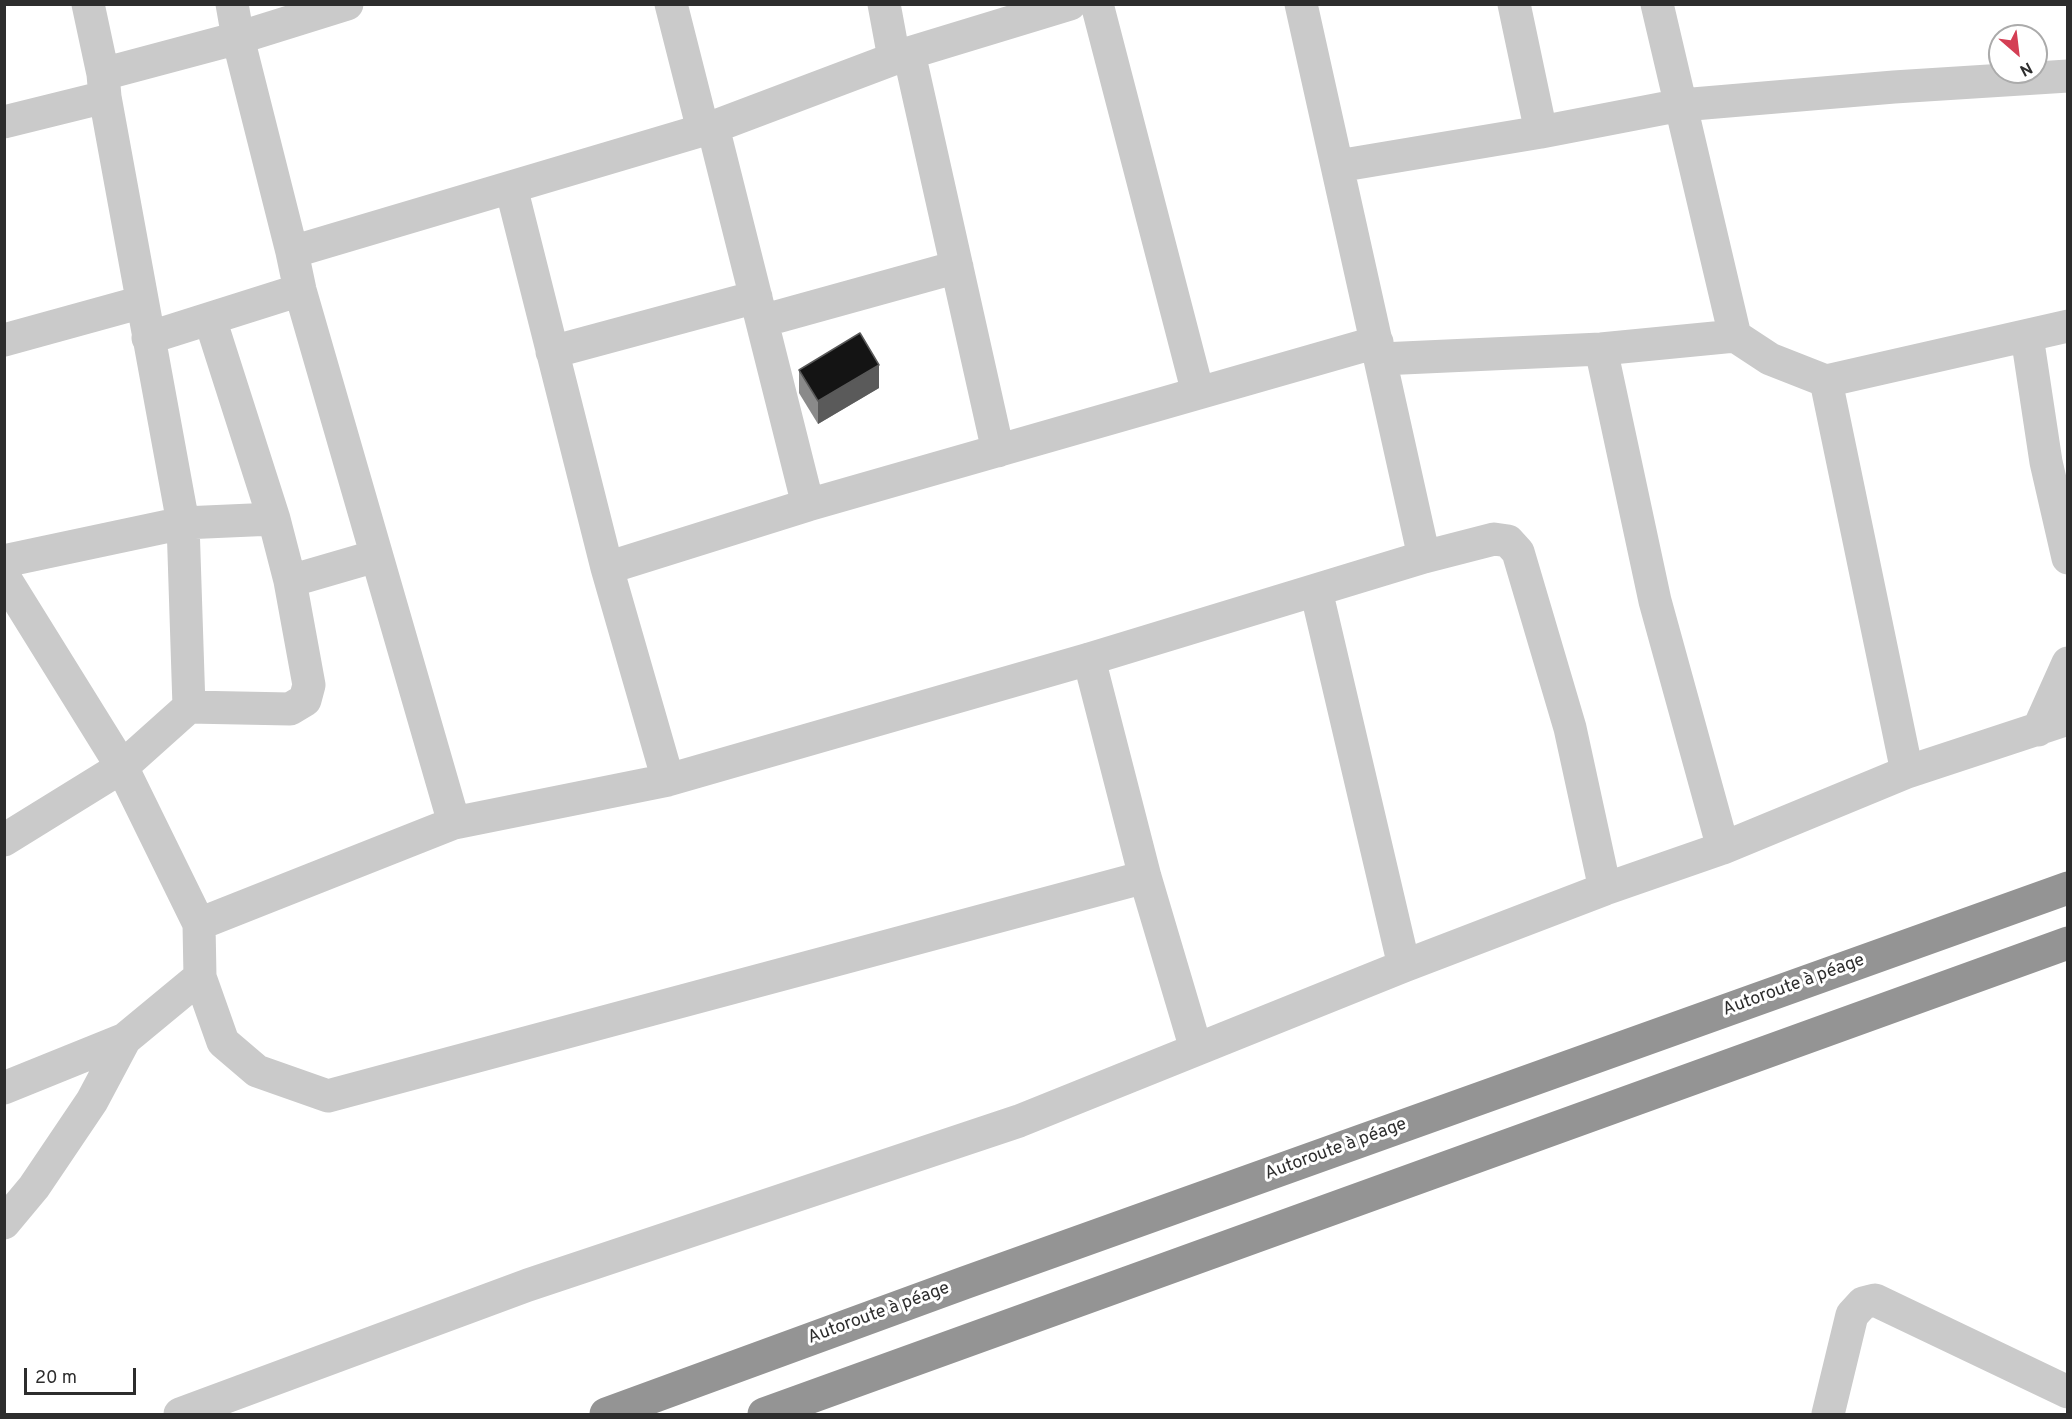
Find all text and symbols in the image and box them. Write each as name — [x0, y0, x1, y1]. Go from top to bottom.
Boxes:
north arrow — [1988, 24, 2048, 84]
text: N — [2016, 57, 2035, 80]
street label: Autoroute à péage — [1720, 950, 1868, 1022]
street label: Autoroute à péage — [1262, 1114, 1410, 1186]
street label: Autoroute à péage — [805, 1278, 953, 1350]
scale bar — [27, 1356, 140, 1394]
text: 20 m — [35, 1367, 77, 1390]

